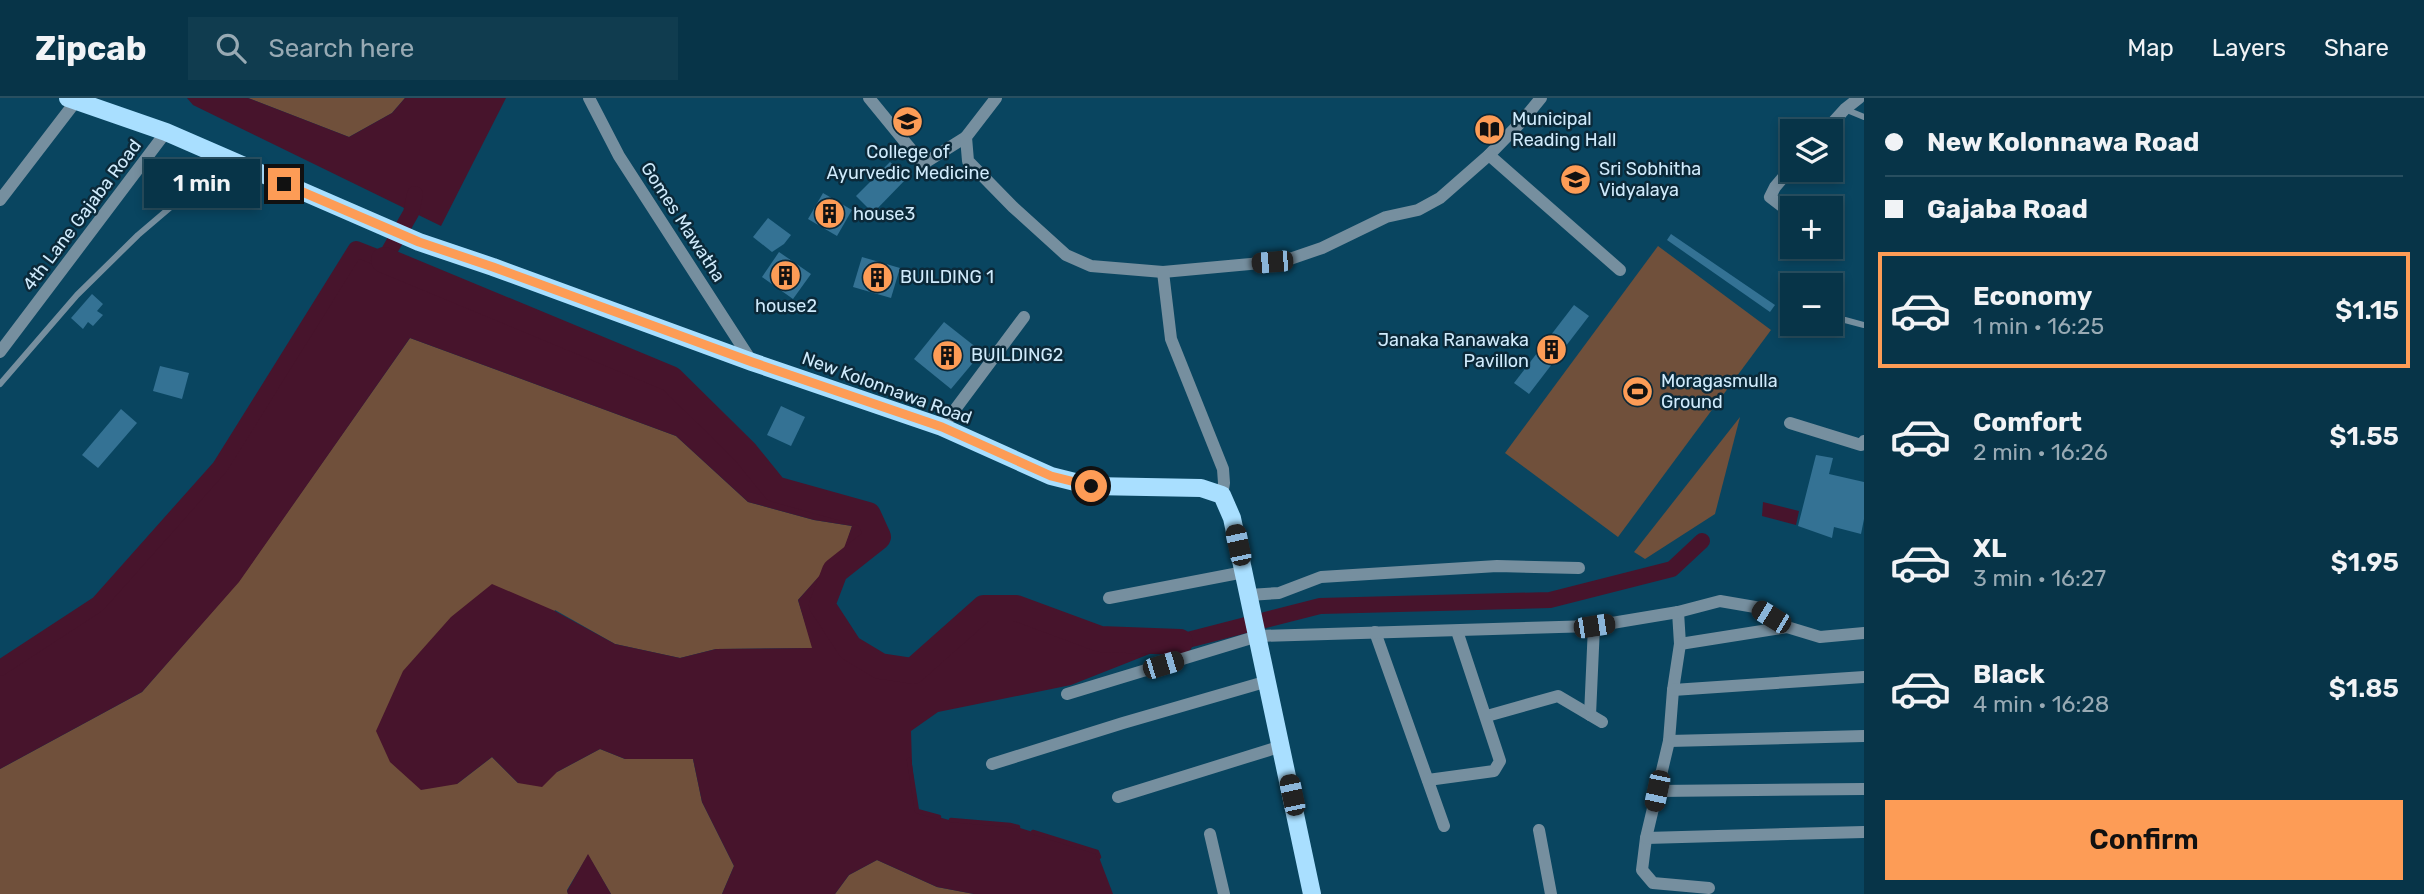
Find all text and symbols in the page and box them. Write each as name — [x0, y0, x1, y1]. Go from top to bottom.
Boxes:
search box — [188, 17, 678, 80]
text: Zipcab — [35, 29, 146, 68]
icon: search — [212, 29, 250, 67]
text: Search here — [268, 33, 414, 64]
text: Map — [2127, 34, 2174, 62]
text: Layers — [2212, 34, 2286, 62]
text: Share — [2324, 34, 2389, 62]
school or university icon: College of Ayurvedic Medicine — [891, 105, 925, 139]
place label: Municipal Reading Hall — [1512, 108, 1616, 151]
library icon: Municipal Reading Hall — [1472, 112, 1506, 146]
map controls — [1780, 119, 1843, 336]
button: layers — [1780, 119, 1843, 182]
text: New Kolonnawa Road — [1927, 127, 2199, 158]
street label: 4th Lane Gajaba Road — [18, 135, 146, 295]
place label: College of Ayurvedic Medicine — [827, 141, 989, 184]
street label: Gomes Mawatha — [636, 158, 730, 286]
place label: Sri Sobhitha Vidyalaya — [1599, 158, 1701, 201]
callout: 1 min — [144, 160, 260, 208]
school or university icon: Sri Sobhitha Vidyalaya — [1559, 162, 1593, 196]
route end — [268, 168, 300, 200]
text: 1 min — [173, 169, 231, 197]
text: Gajaba Road — [1927, 194, 2088, 225]
button: + — [1780, 196, 1843, 259]
building icon: house3 — [813, 197, 847, 231]
place label: house3 — [853, 203, 915, 225]
car — [1251, 250, 1294, 274]
building icon: house2 — [769, 258, 803, 292]
building icon: BUILDING 1 — [860, 260, 894, 294]
place label: BUILDING 1 — [900, 266, 994, 288]
button: − — [1780, 273, 1843, 336]
icon: car — [1889, 279, 1952, 342]
text: Economy — [1973, 281, 2092, 312]
place label: house2 — [755, 295, 817, 317]
text: $1.15 — [2335, 295, 2399, 326]
text: 1 min · 16:25 — [1973, 312, 2104, 340]
place label: Janaka Ranawaka Pavillon — [1378, 329, 1529, 372]
building icon: Janaka Ranawaka Pavillon — [1535, 333, 1569, 367]
building icon: BUILDING2 — [931, 338, 965, 372]
place label: BUILDING2 — [971, 344, 1063, 366]
street label: New Kolonnawa Road — [799, 347, 975, 429]
place label: Moragasmulla Ground — [1661, 370, 1778, 413]
sports icon: Moragasmulla Ground — [1621, 374, 1655, 408]
icon: car — [1889, 405, 1952, 468]
text: Comfort — [1973, 407, 2082, 438]
text: $1.55 — [2329, 421, 2399, 452]
text: 2 min · 16:26 — [1973, 438, 2108, 466]
route start — [1075, 470, 1107, 502]
car — [1224, 522, 1253, 568]
icon: car — [1889, 531, 1952, 594]
text: XL — [1973, 533, 2006, 564]
text: $1.95 — [2331, 547, 2399, 578]
text: 3 min · 16:27 — [1973, 564, 2106, 592]
car — [1748, 597, 1795, 637]
car — [1572, 612, 1617, 640]
car — [1140, 649, 1187, 681]
icon: car — [1889, 657, 1952, 720]
text: Black — [1973, 659, 2045, 690]
text: $1.85 — [2329, 673, 2399, 704]
text: 4 min · 16:28 — [1973, 690, 2109, 718]
car — [1643, 768, 1672, 814]
car — [1278, 772, 1307, 818]
button: Confirm — [1885, 800, 2403, 880]

